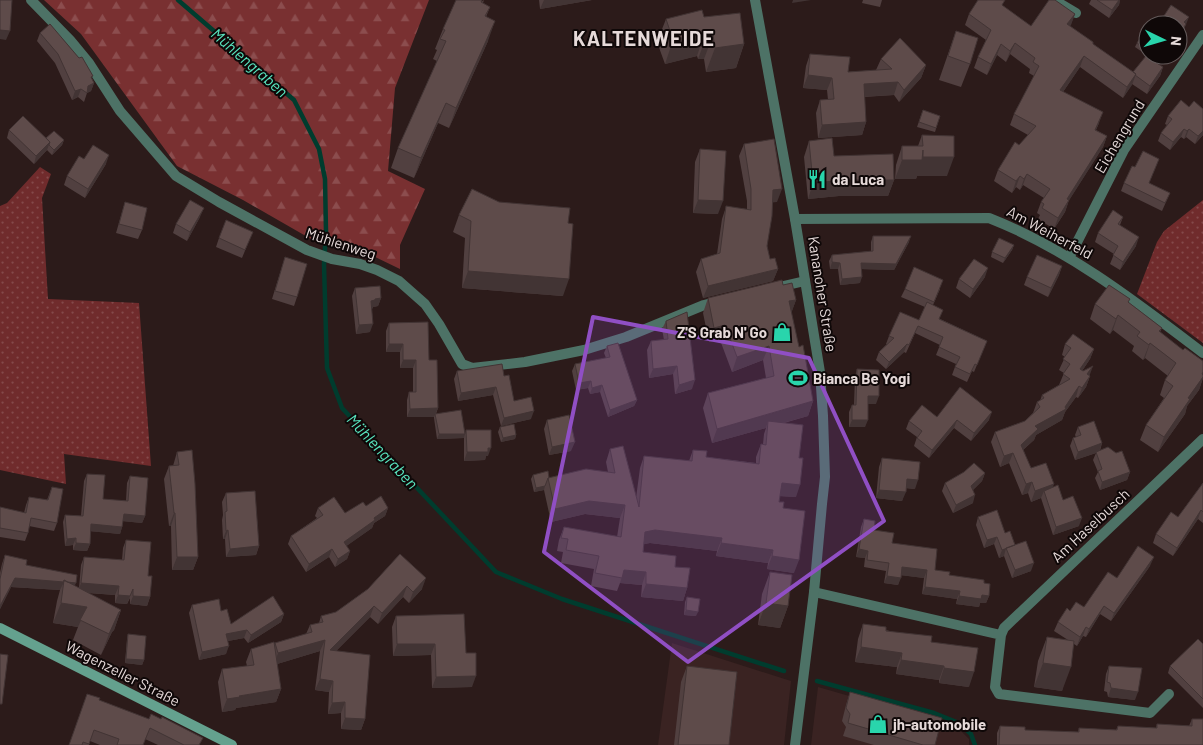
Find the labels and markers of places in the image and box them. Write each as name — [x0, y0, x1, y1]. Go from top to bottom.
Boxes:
restaurant icon: da Luca — [806, 168, 828, 190]
place label: da Luca — [832, 170, 884, 188]
shop icon: Z'S Grab N' Go — [771, 321, 793, 343]
place label: Z'S Grab N' Go — [677, 323, 767, 341]
sports icon: Bianca Be Yogi — [787, 367, 809, 389]
place label: Bianca Be Yogi — [813, 369, 910, 387]
shop icon: jh-automobile — [867, 713, 889, 735]
place label: jh-automobile — [892, 715, 986, 733]

